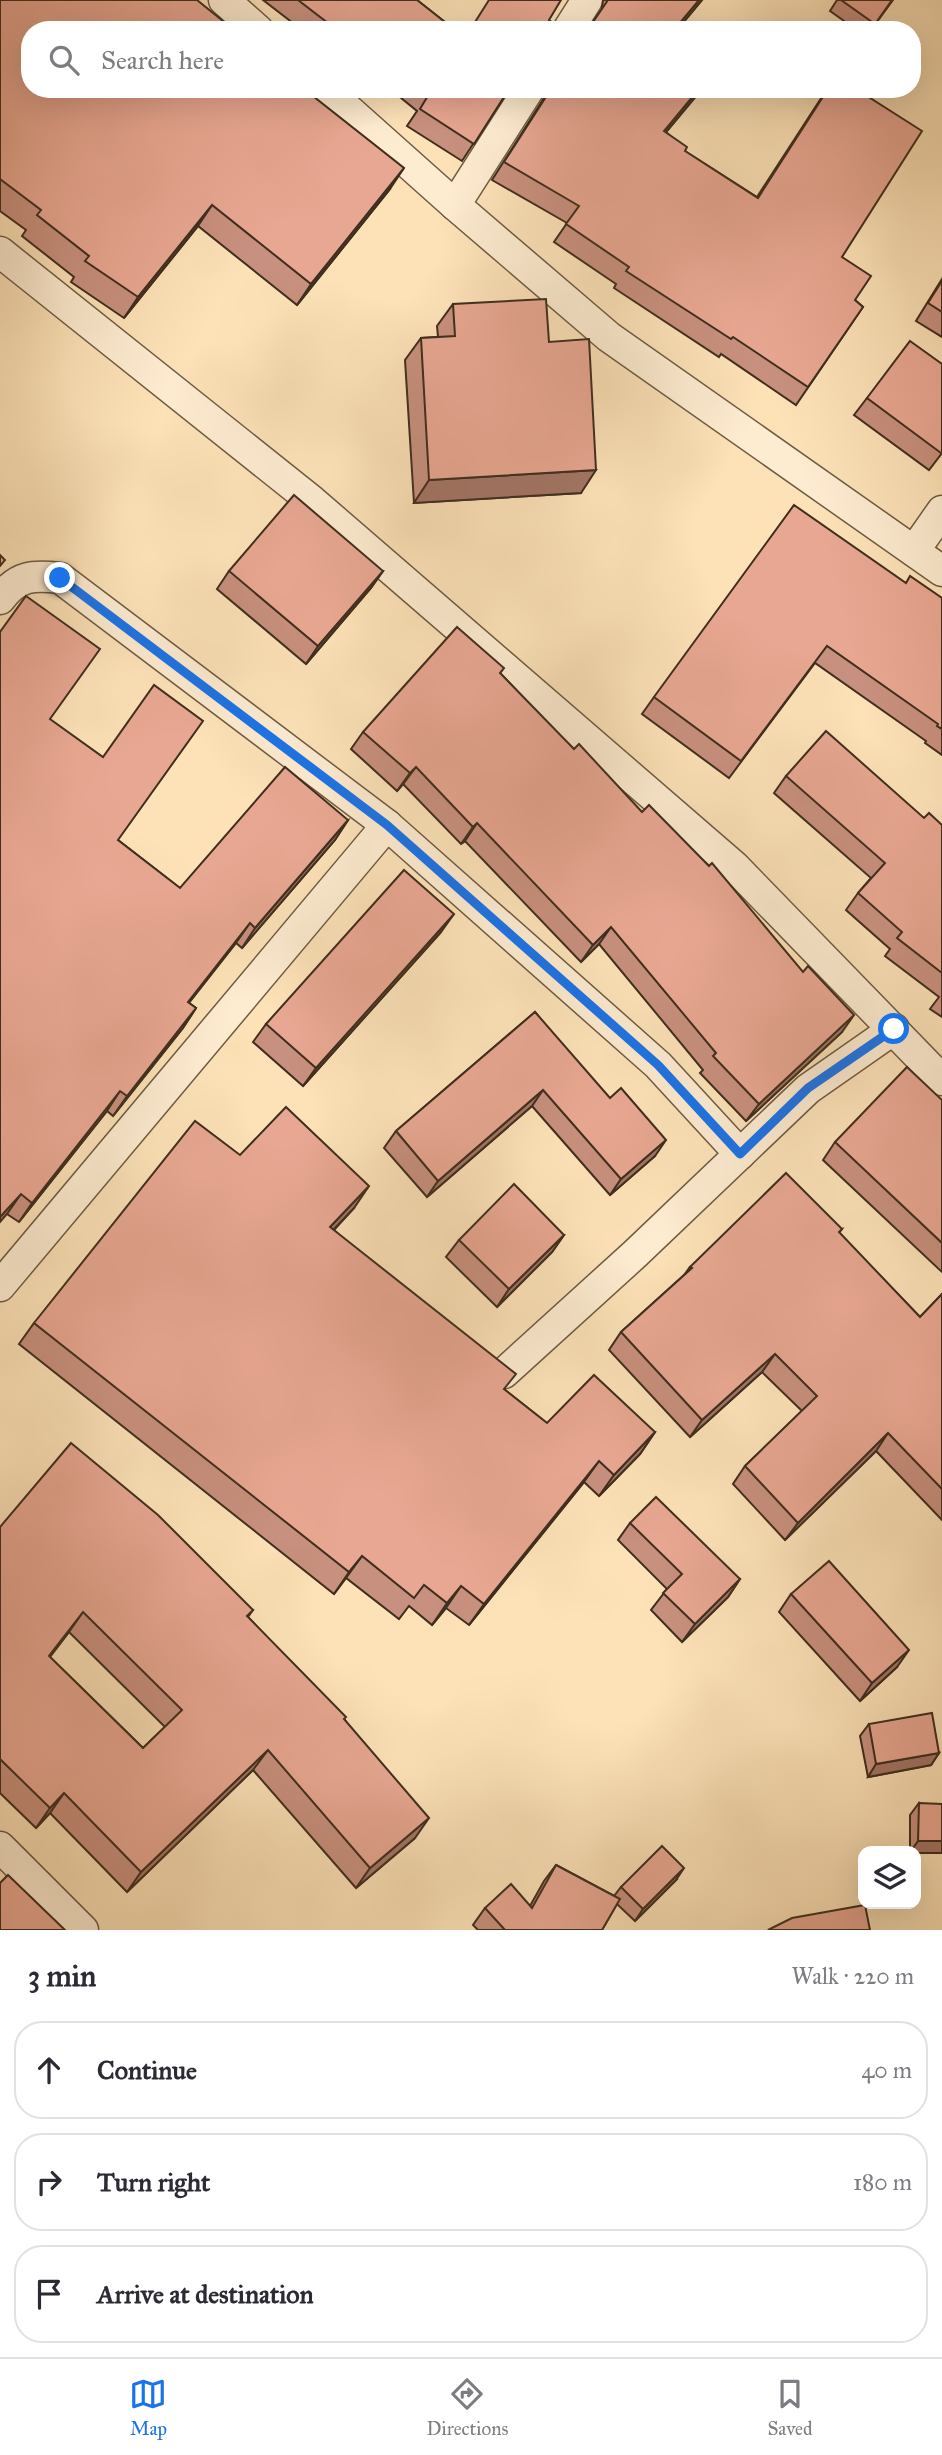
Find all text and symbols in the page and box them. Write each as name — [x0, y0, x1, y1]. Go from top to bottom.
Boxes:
search box — [21, 21, 921, 98]
icon: search — [45, 41, 83, 79]
text: Search here — [101, 44, 224, 76]
route end — [44, 562, 75, 593]
route start — [878, 1013, 909, 1044]
map controls — [858, 1846, 921, 1909]
button: layers — [858, 1846, 921, 1909]
text: 3 min — [28, 1958, 96, 1994]
text: Walk · 220 m — [791, 1962, 914, 1990]
icon: ahead — [30, 2051, 68, 2089]
text: Continue — [97, 2054, 197, 2086]
text: 40 m — [862, 2056, 912, 2084]
icon: right — [30, 2163, 68, 2201]
text: Turn right — [97, 2166, 210, 2198]
text: 180 m — [853, 2168, 912, 2196]
icon: arrive — [30, 2275, 68, 2313]
text: Arrive at destination — [97, 2278, 314, 2310]
tab: Map — [129, 2375, 167, 2440]
tab: Directions — [426, 2375, 508, 2440]
tab: Saved — [767, 2375, 813, 2440]

